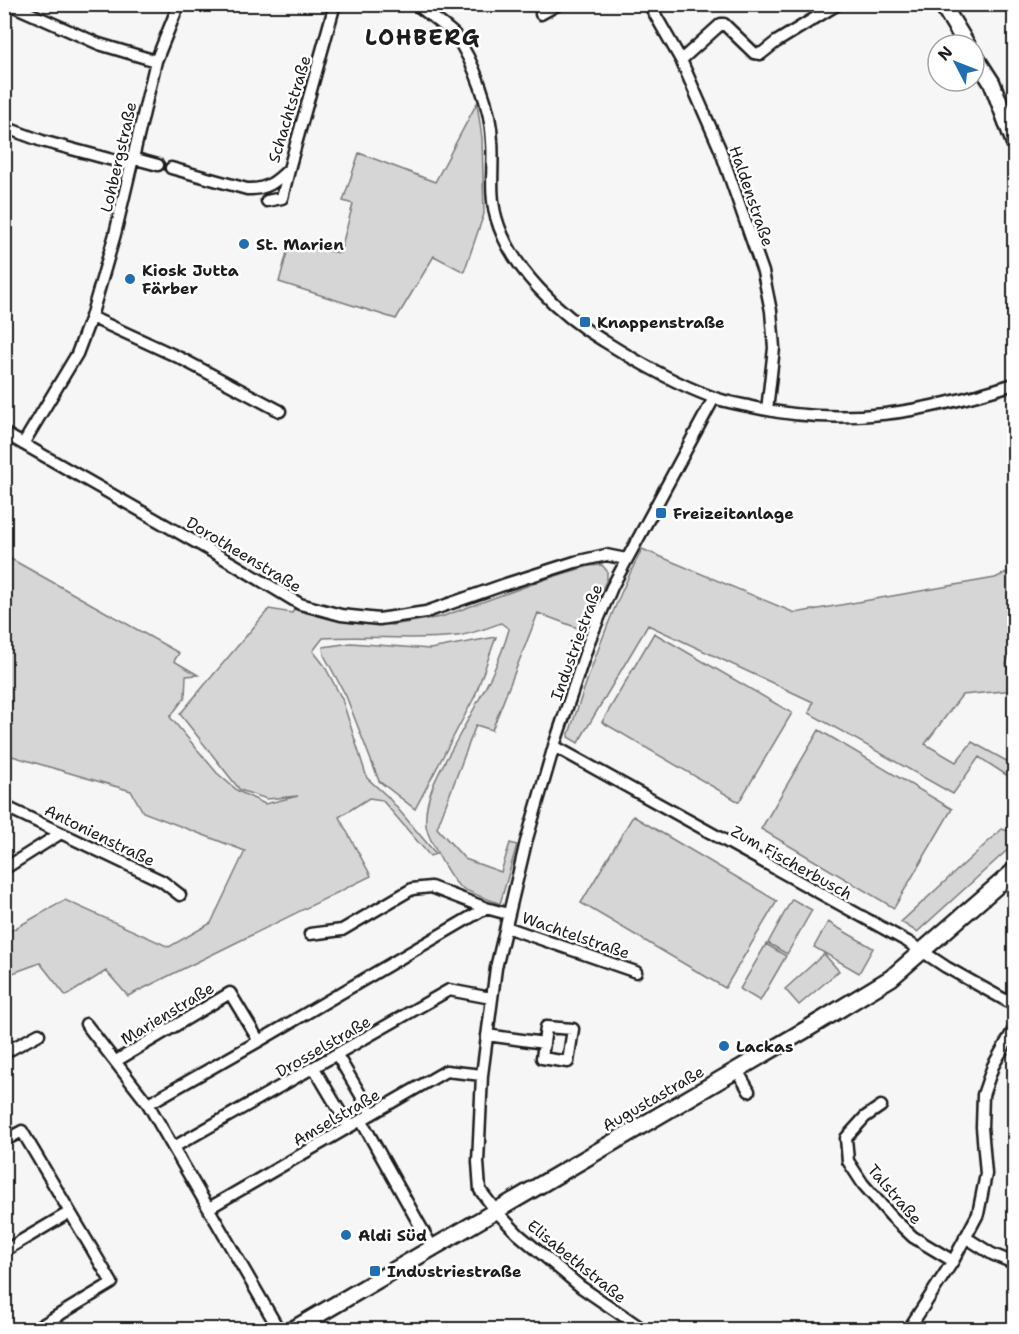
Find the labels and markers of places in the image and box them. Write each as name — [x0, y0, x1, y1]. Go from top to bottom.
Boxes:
place label: St. Marien — [256, 234, 344, 255]
marker: St. Marien — [237, 237, 251, 251]
place label: Kiosk Jutta Färber — [142, 260, 239, 299]
marker: Kiosk Jutta Färber — [123, 272, 137, 286]
place label: Knappenstraße — [597, 312, 725, 333]
marker: Knappenstraße — [578, 315, 592, 329]
place label: Freizeitanlage — [673, 503, 794, 524]
marker: Freizeitanlage — [654, 506, 668, 520]
place label: Lackas — [736, 1036, 793, 1057]
marker: Lackas — [717, 1039, 731, 1053]
place label: Aldi Süd — [358, 1225, 427, 1246]
marker: Aldi Süd — [339, 1228, 353, 1242]
place label: Industriestraße — [387, 1261, 522, 1282]
marker: Industriestraße — [368, 1264, 382, 1278]

